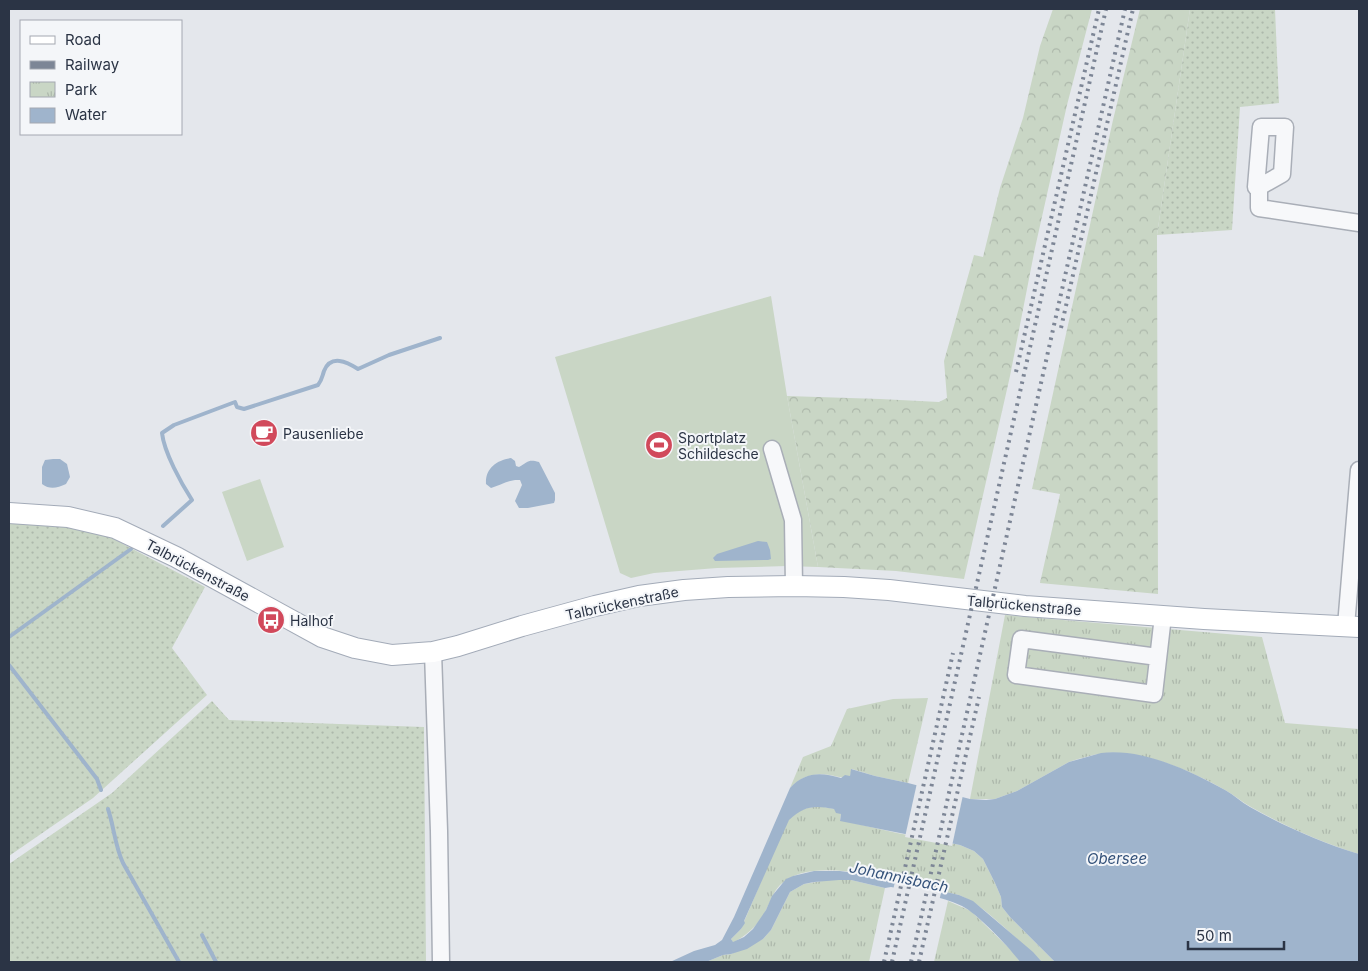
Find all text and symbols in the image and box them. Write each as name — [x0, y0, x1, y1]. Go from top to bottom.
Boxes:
legend — [20, 20, 182, 135]
text: Road — [65, 30, 101, 49]
text: Railway — [65, 55, 120, 74]
text: Park — [65, 80, 98, 99]
text: Water — [65, 105, 107, 124]
cafe icon: Pausenliebe — [249, 418, 279, 448]
place label: Pausenliebe — [283, 425, 364, 442]
place label: Sportplatz Schildesche — [678, 429, 759, 462]
sports icon: Sportplatz Schildesche — [644, 430, 674, 460]
street label: Talbrückenstraße — [143, 535, 253, 605]
street label: Talbrückenstraße — [564, 583, 680, 623]
street label: Talbrückenstraße — [966, 592, 1082, 618]
bus stop icon: Halhof — [256, 605, 286, 635]
place label: Halhof — [290, 612, 334, 629]
water label: Obersee — [1087, 849, 1147, 868]
water label: Johannisbach — [848, 857, 950, 897]
scale bar — [1188, 918, 1284, 950]
text: 50 m — [1196, 926, 1232, 945]

